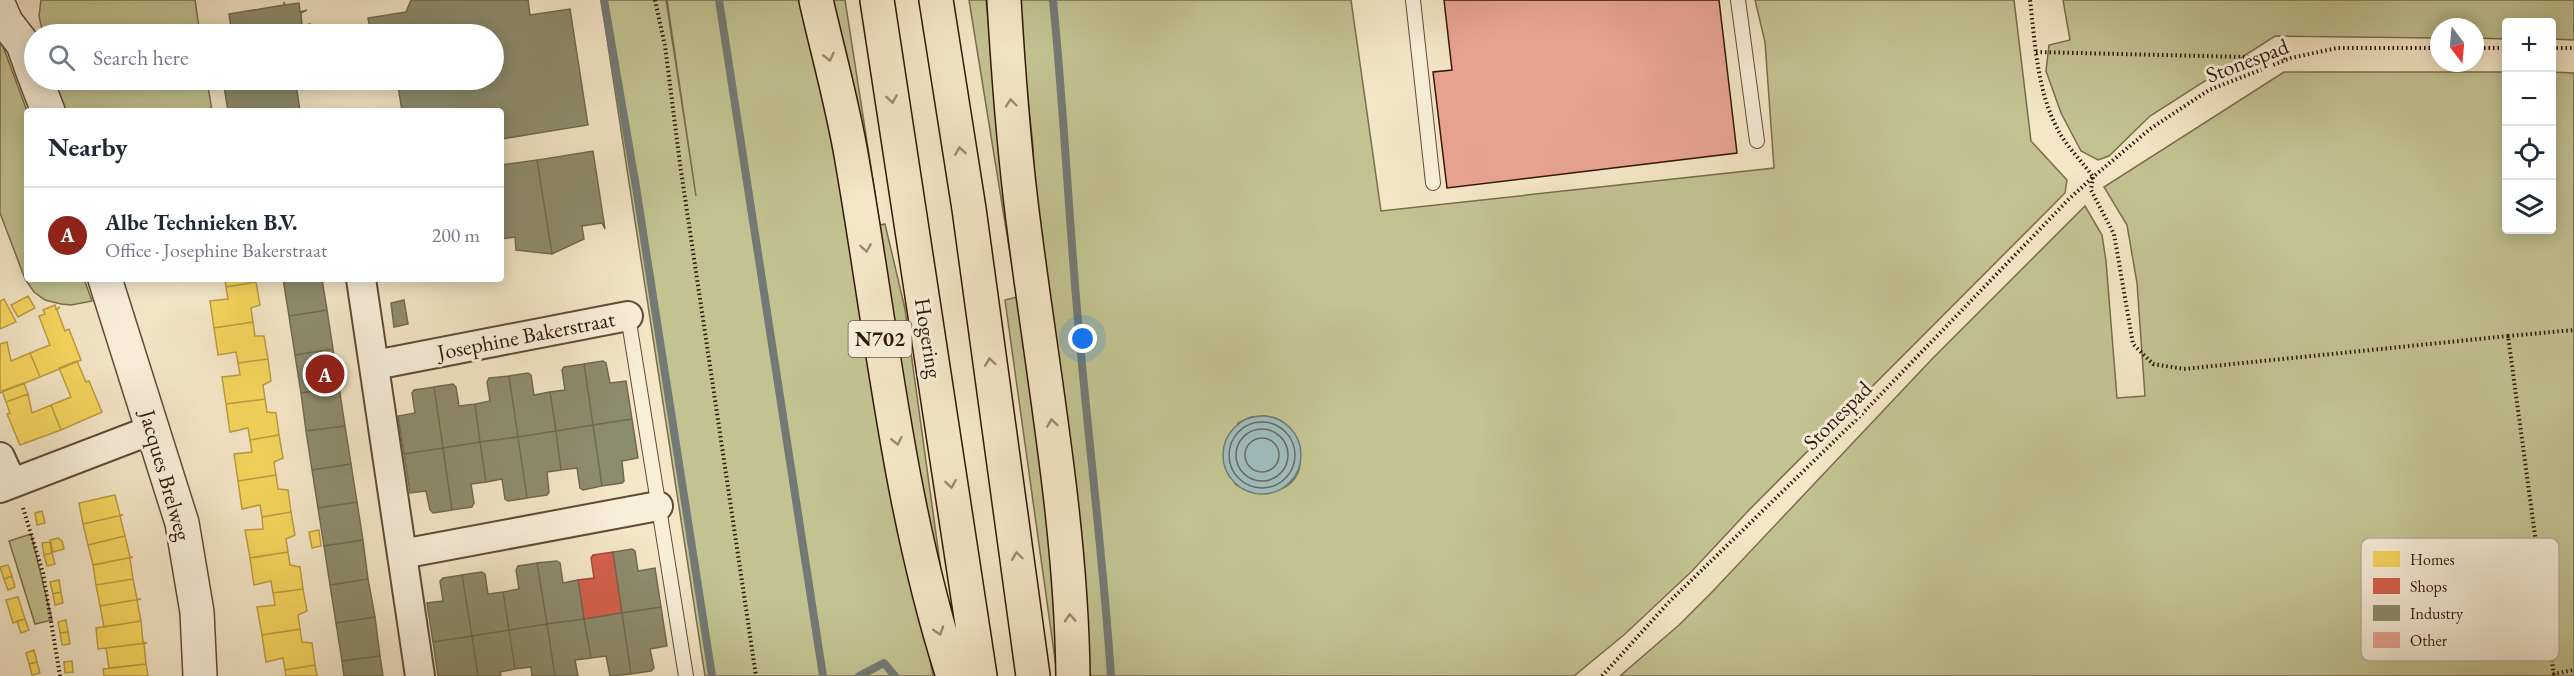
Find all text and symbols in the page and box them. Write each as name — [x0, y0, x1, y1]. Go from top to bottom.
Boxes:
north arrow — [2430, 18, 2484, 72]
map controls — [2502, 18, 2556, 234]
button: + — [2502, 18, 2556, 72]
search box — [24, 24, 504, 90]
street label: Stonespad — [2202, 31, 2293, 89]
icon: search — [45, 41, 78, 74]
text: Search here — [93, 43, 188, 72]
one-way arrow — [822, 52, 835, 62]
button: − — [2502, 72, 2556, 126]
one-way arrow — [886, 95, 898, 104]
one-way arrow — [1005, 98, 1018, 107]
button: locate — [2502, 126, 2556, 180]
text: Nearby — [48, 130, 128, 164]
one-way arrow — [954, 146, 966, 155]
button: layers — [2502, 180, 2556, 234]
text: Albe Technieken B.V. — [105, 208, 297, 237]
text: A — [60, 222, 75, 248]
text: 200 m — [432, 222, 480, 248]
text: Office · Josephine Bakerstraat — [105, 237, 327, 263]
one-way arrow — [859, 244, 871, 253]
street label: Hogering — [908, 296, 949, 381]
street label: Josephine Bakerstraat — [433, 304, 617, 367]
road number: N702 — [848, 321, 912, 357]
your location — [1068, 324, 1097, 353]
pin: A — [306, 352, 344, 397]
one-way arrow — [985, 358, 997, 367]
street label: Stonespad — [1797, 374, 1879, 456]
street label: Jacques Brelweg — [132, 404, 198, 544]
one-way arrow — [1046, 419, 1058, 428]
one-way arrow — [890, 436, 903, 446]
one-way arrow — [944, 479, 956, 488]
legend — [2361, 538, 2559, 661]
text: Homes — [2410, 549, 2455, 570]
one-way arrow — [1011, 551, 1023, 560]
text: Shops — [2410, 576, 2447, 597]
text: Industry — [2410, 603, 2464, 624]
one-way arrow — [1064, 613, 1077, 622]
one-way arrow — [932, 625, 944, 636]
text: Other — [2410, 630, 2448, 651]

